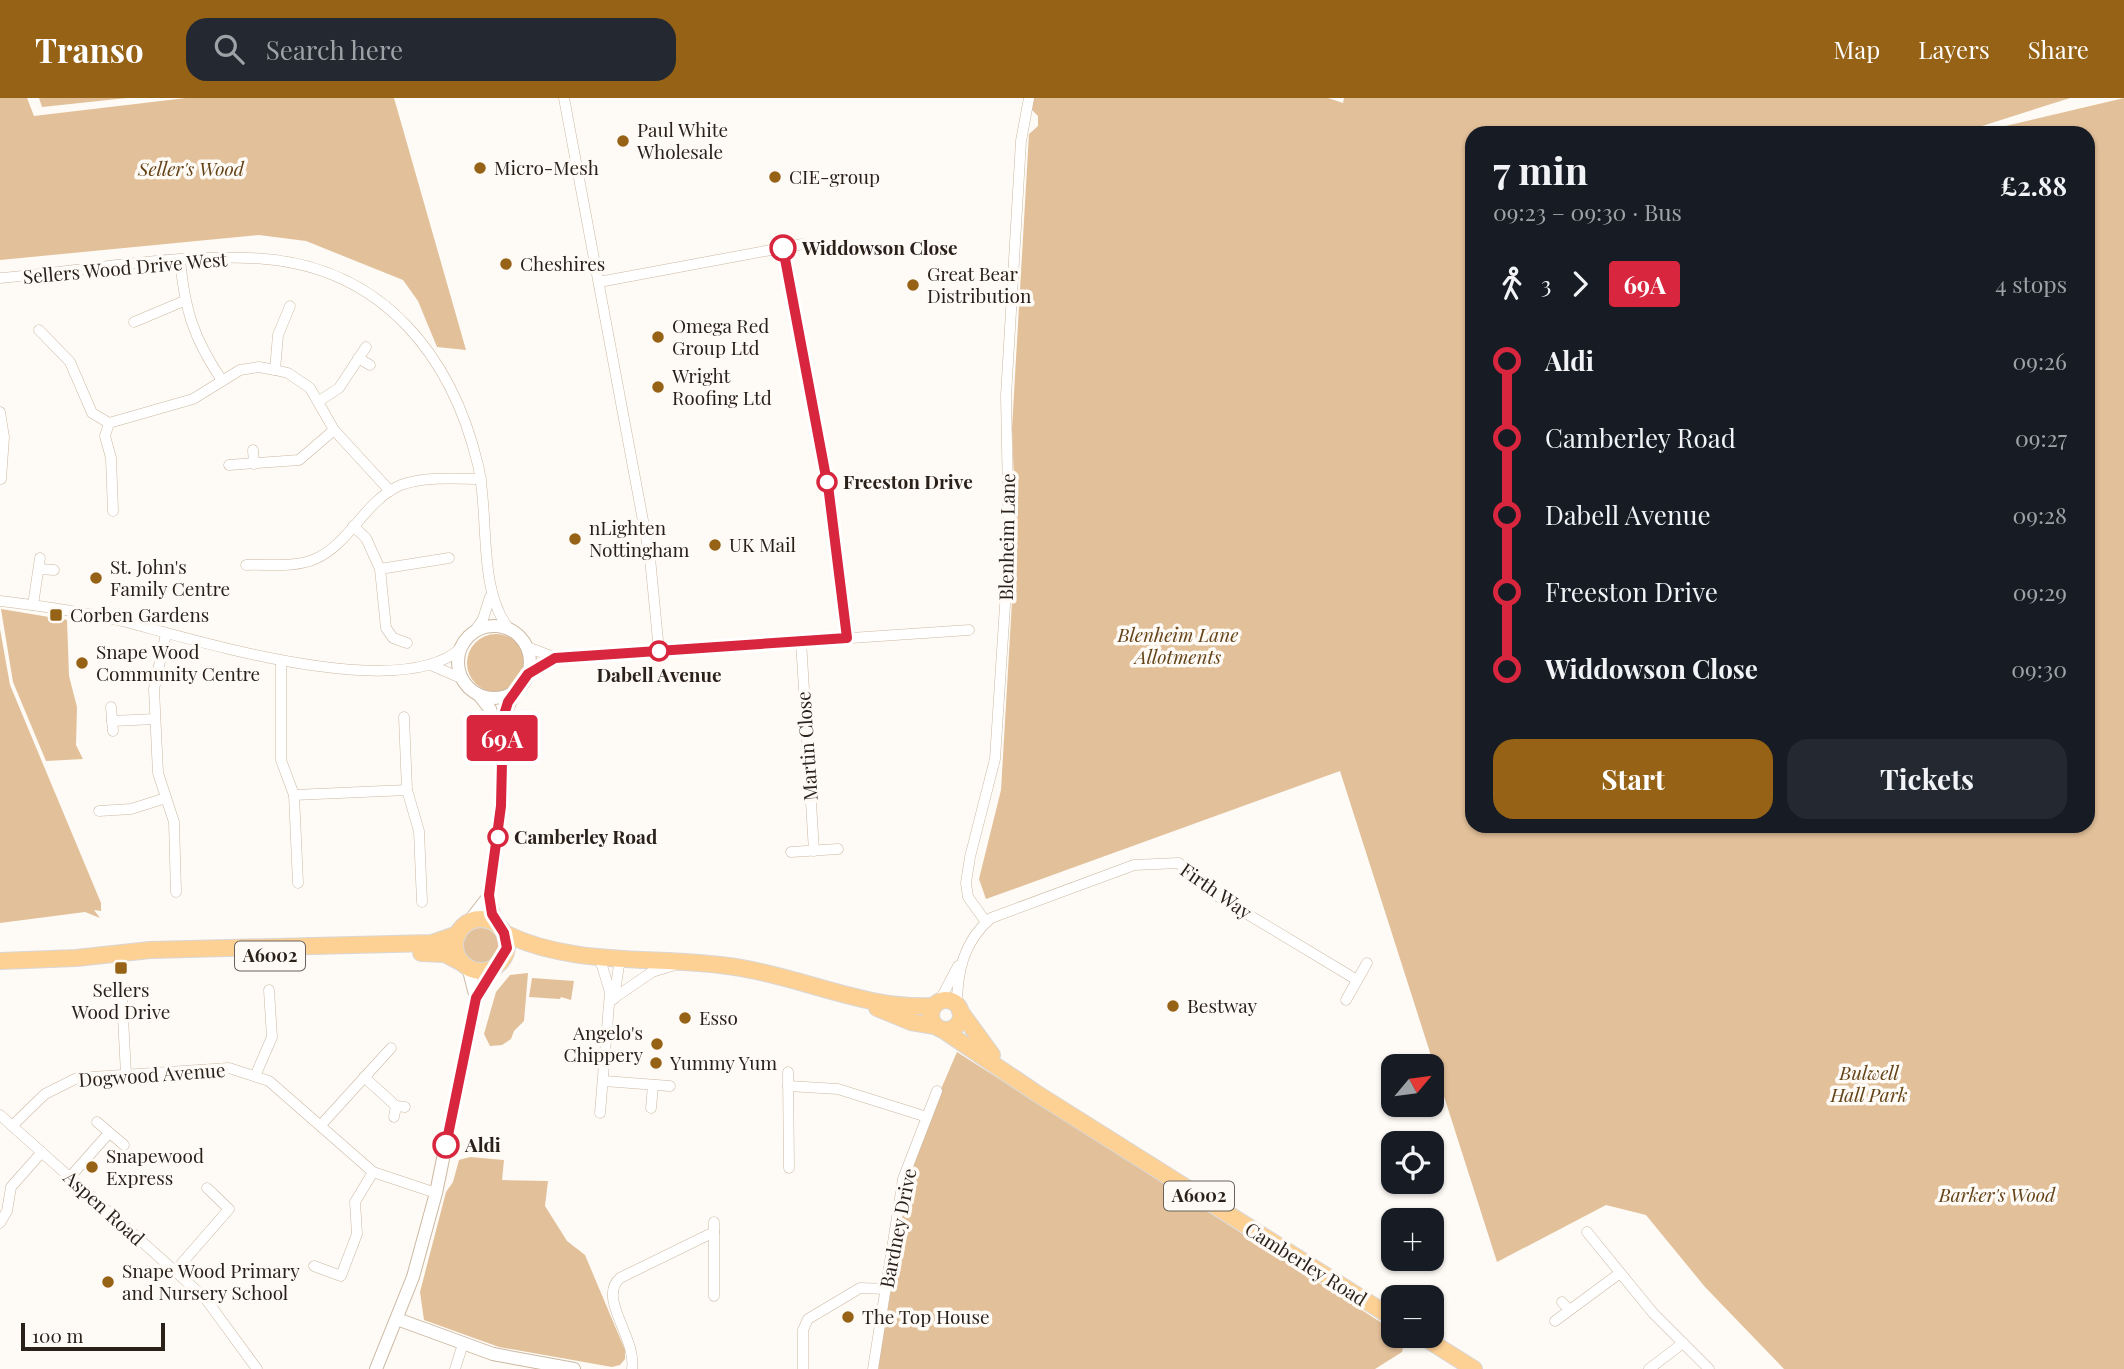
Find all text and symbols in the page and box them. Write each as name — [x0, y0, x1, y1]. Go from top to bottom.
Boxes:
search box — [186, 18, 676, 81]
text: Transo — [35, 27, 144, 71]
icon: search — [210, 30, 248, 68]
text: Search here — [266, 32, 403, 67]
text: Map — [1834, 33, 1880, 65]
text: Layers — [1918, 33, 1990, 65]
text: Share — [2028, 33, 2089, 65]
place label: Paul White Wholesale — [636, 116, 728, 164]
marker: Paul White Wholesale — [615, 133, 631, 149]
text: 7 min — [1493, 144, 1588, 195]
place label: Micro-Mesh — [494, 154, 599, 180]
park label: Seller's Wood — [137, 155, 245, 181]
marker: Micro-Mesh — [472, 160, 488, 176]
place label: CIE-group — [789, 163, 880, 189]
text: £2.88 — [2000, 168, 2067, 203]
marker: CIE-group — [767, 169, 783, 185]
text: 09:23 – 09:30 · Bus — [1493, 196, 1682, 227]
place label: Widdowson Close — [801, 234, 958, 260]
marker: Widdowson Close — [770, 235, 796, 261]
street label: Sellers Wood Drive West — [22, 245, 228, 289]
place label: Cheshires — [520, 250, 605, 276]
marker: Cheshires — [498, 256, 514, 272]
place label: Great Bear Distribution — [927, 260, 1032, 308]
icon: walk — [1493, 265, 1531, 303]
icon: forward — [1561, 265, 1599, 303]
text: 3 — [1541, 268, 1551, 299]
text: 69A — [1623, 268, 1666, 300]
text: 4 stops — [1995, 268, 2067, 299]
marker: Great Bear Distribution — [905, 277, 921, 293]
place label: Omega Red Group Ltd — [672, 312, 769, 360]
marker: Omega Red Group Ltd — [650, 329, 666, 345]
text: Aldi — [1545, 343, 1594, 378]
text: 09:26 — [2012, 345, 2067, 376]
place label: Wright Roofing Ltd — [671, 362, 772, 410]
marker: Wright Roofing Ltd — [650, 379, 666, 395]
text: Camberley Road — [1545, 420, 1736, 455]
text: 09:27 — [2015, 422, 2067, 453]
place label: Freeston Drive — [843, 468, 973, 494]
marker: Freeston Drive — [817, 472, 837, 492]
street label: Blenheim Lane — [992, 473, 1020, 601]
text: Dabell Avenue — [1545, 497, 1711, 532]
text: 09:28 — [2012, 499, 2067, 530]
place label: nLighten Nottingham — [589, 514, 690, 562]
marker: nLighten Nottingham — [567, 531, 583, 547]
place label: UK Mail — [729, 531, 797, 557]
marker: UK Mail — [707, 537, 723, 553]
place label: St. John's Family Centre — [110, 553, 230, 601]
marker: St. John's Family Centre — [88, 570, 104, 586]
text: Freeston Drive — [1545, 574, 1718, 609]
text: 09:29 — [2013, 576, 2067, 607]
place label: Corben Gardens — [70, 601, 209, 627]
marker: Corben Gardens — [48, 607, 64, 623]
park label: Blenheim Lane Allotments — [1117, 621, 1238, 669]
place label: Snape Wood Community Centre — [96, 638, 260, 686]
marker: Dabell Avenue — [649, 641, 669, 661]
text: Widdowson Close — [1545, 651, 1758, 686]
text: 09:30 — [2011, 653, 2067, 684]
marker: Snape Wood Community Centre — [74, 655, 90, 671]
place label: Dabell Avenue — [596, 661, 722, 687]
street label: Martin Close — [789, 691, 823, 802]
line badge: 69A — [462, 715, 542, 761]
text: 69A — [481, 722, 523, 754]
button: Start — [1493, 739, 1773, 819]
button: Tickets — [1787, 739, 2067, 819]
place label: Camberley Road — [514, 823, 658, 849]
marker: Camberley Road — [488, 827, 508, 847]
street label: Firth Way — [1176, 856, 1258, 925]
road number: A6002 — [235, 942, 305, 970]
marker: Sellers Wood Drive — [113, 960, 129, 976]
place label: Sellers Wood Drive — [71, 976, 170, 1024]
place label: Bestway — [1187, 992, 1258, 1018]
marker: Bestway — [1165, 998, 1181, 1014]
place label: Esso — [699, 1004, 738, 1030]
marker: Esso — [677, 1010, 693, 1026]
place label: Angelo's Chippery — [563, 1019, 643, 1067]
marker: Angelo's Chippery — [649, 1036, 665, 1052]
place label: Yummy Yum — [669, 1049, 777, 1075]
north arrow — [1381, 1054, 1444, 1116]
map controls — [1381, 1054, 1444, 1348]
marker: Yummy Yum — [648, 1055, 664, 1071]
street label: Dogwood Avenue — [78, 1056, 226, 1092]
park label: Bulwell Hall Park — [1829, 1059, 1908, 1107]
place label: Aldi — [464, 1131, 501, 1157]
button: locate — [1381, 1131, 1444, 1194]
marker: Aldi — [433, 1132, 459, 1158]
place label: Snapewood Express — [106, 1142, 204, 1190]
marker: Snapewood Express — [84, 1159, 100, 1175]
street label: Aspen Road — [58, 1163, 151, 1251]
street label: Bardney Drive — [873, 1166, 921, 1290]
park label: Barker's Wood — [1938, 1181, 2056, 1207]
road number: A6002 — [1164, 1182, 1234, 1210]
button: + — [1381, 1208, 1444, 1271]
street label: Camberley Road — [1240, 1215, 1373, 1311]
place label: Snape Wood Primary and Nursery School — [122, 1257, 300, 1305]
marker: Snape Wood Primary and Nursery School — [100, 1274, 116, 1290]
button: − — [1381, 1285, 1444, 1348]
place label: The Top House — [862, 1303, 990, 1329]
marker: The Top House — [840, 1309, 856, 1325]
scale bar — [21, 1320, 164, 1352]
text: 100 m — [32, 1322, 83, 1348]

